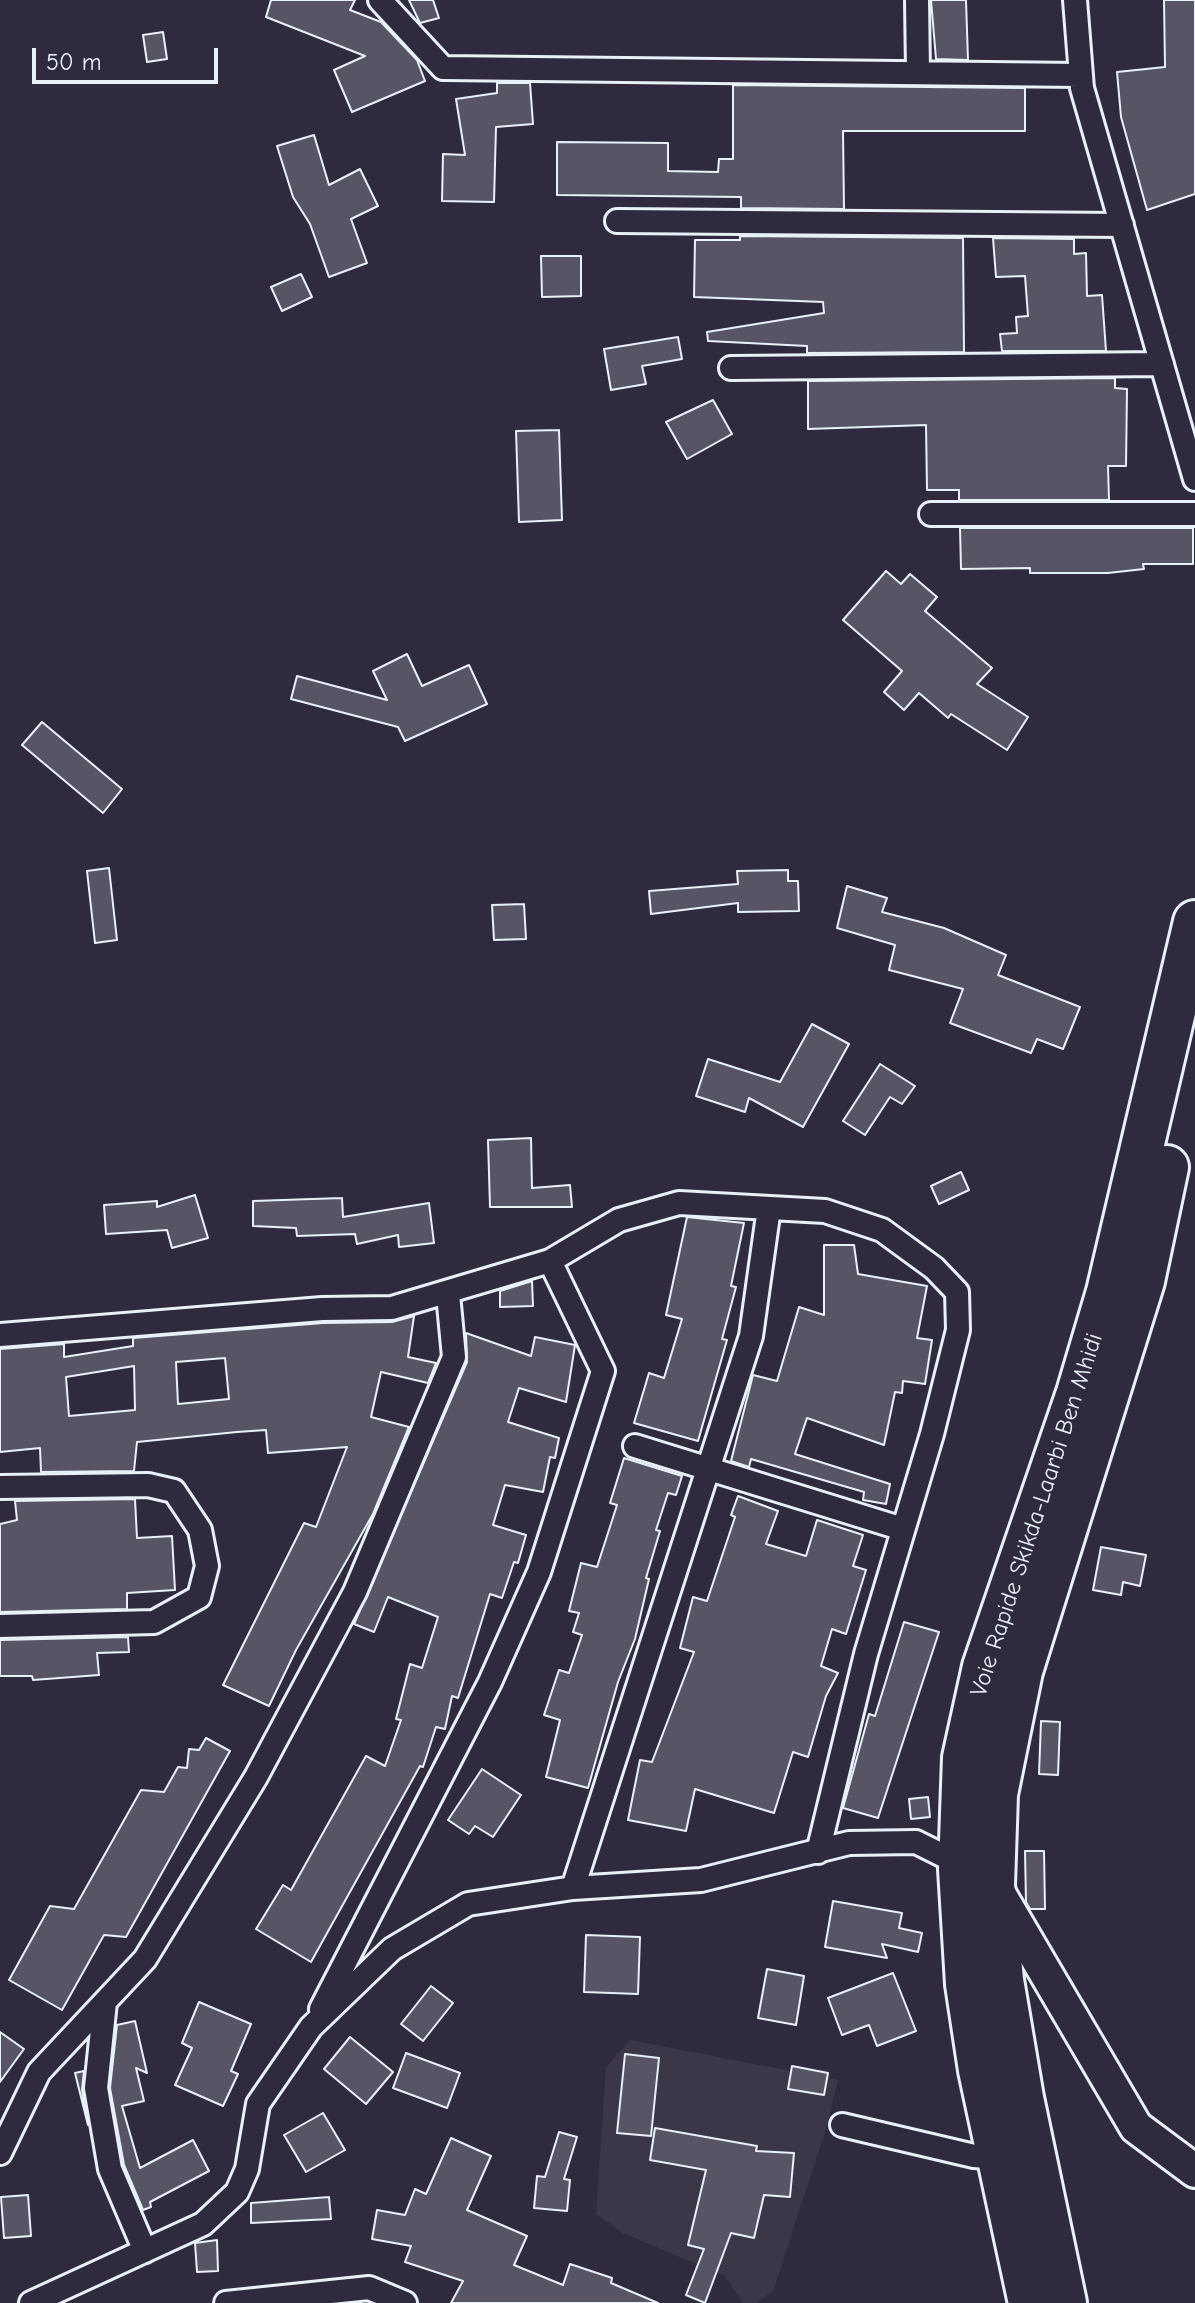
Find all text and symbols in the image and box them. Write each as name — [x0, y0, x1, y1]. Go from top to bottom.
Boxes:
scale bar — [36, 32, 222, 82]
text: 50 m — [46, 48, 102, 76]
street label: Voie Rapide Skikda-Laarbi Ben Mhidi — [965, 1330, 1109, 1700]

